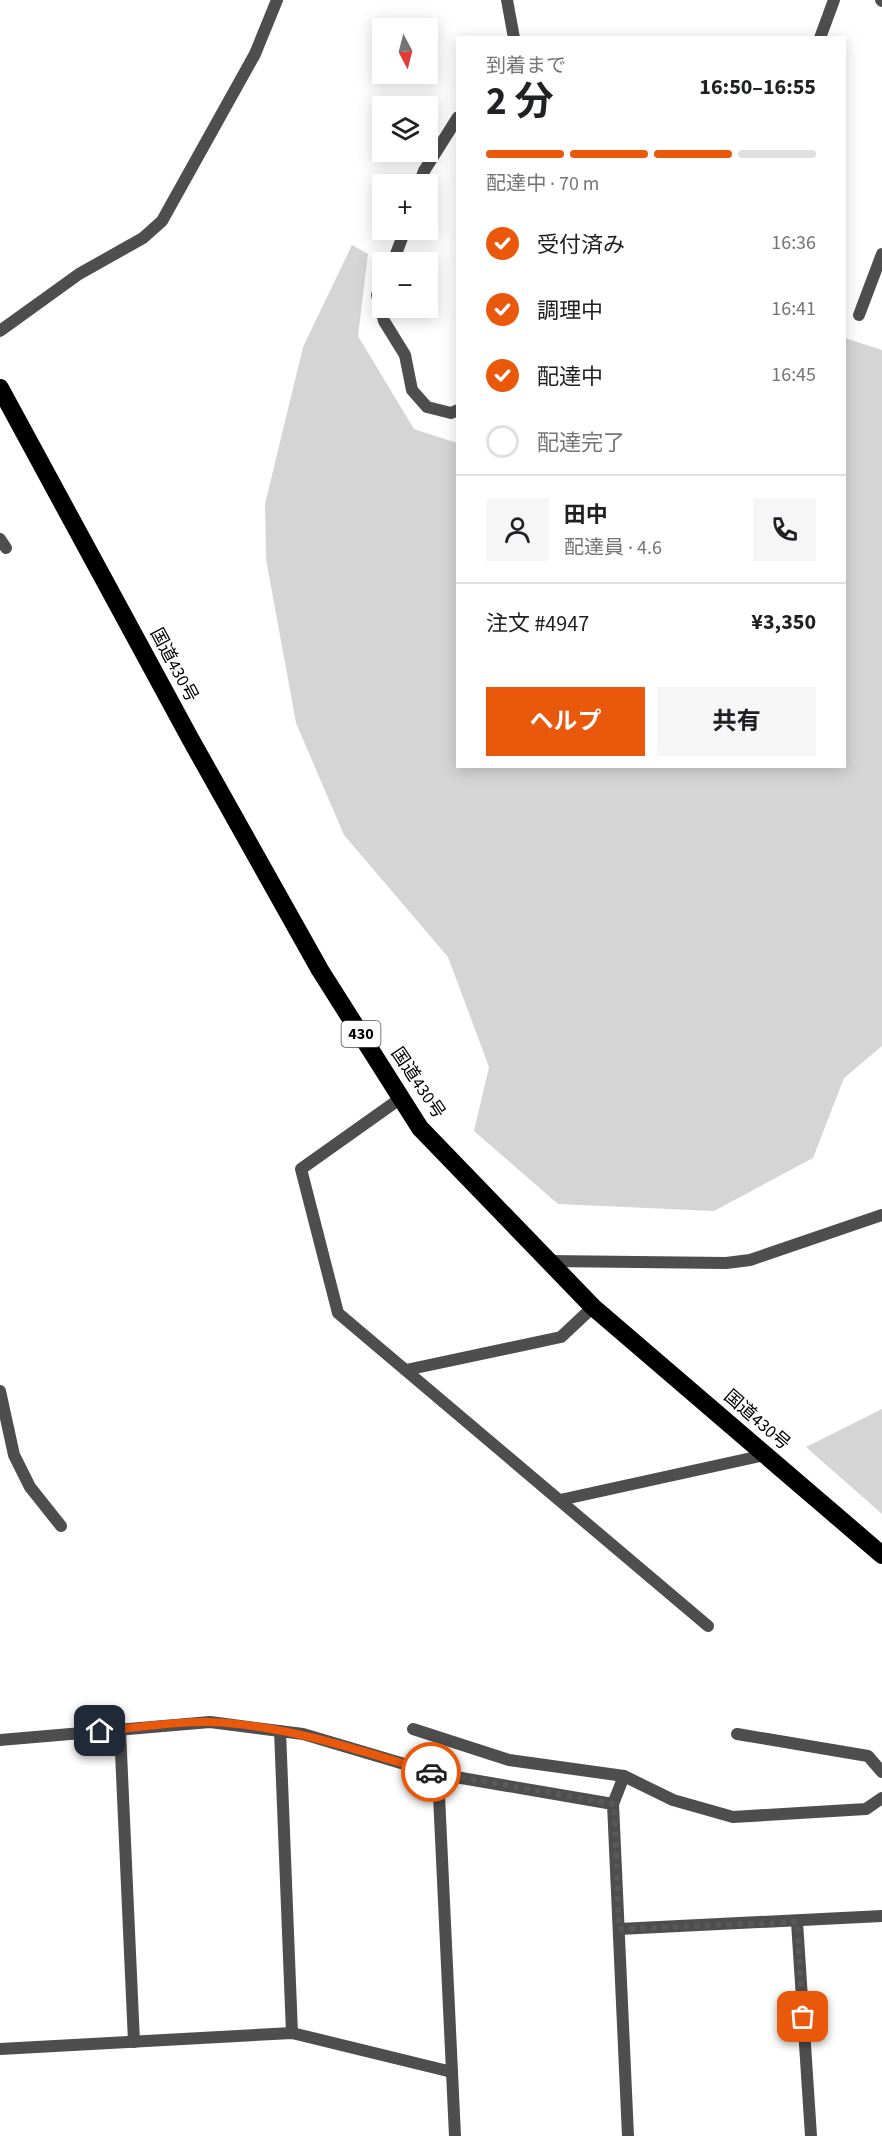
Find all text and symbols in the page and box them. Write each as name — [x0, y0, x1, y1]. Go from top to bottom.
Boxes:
north arrow — [372, 18, 438, 84]
map controls — [372, 18, 438, 318]
text: 到着まで — [486, 52, 566, 80]
text: 16:50–16:55 — [699, 71, 816, 103]
text: 2 分 — [486, 74, 553, 130]
button: layers — [372, 96, 438, 162]
text: 配達中 · 70 m — [486, 170, 599, 198]
button: + — [372, 174, 438, 240]
icon: check — [486, 227, 519, 260]
text: 受付済み — [537, 229, 625, 261]
text: 16:36 — [771, 229, 816, 257]
button: − — [372, 252, 438, 318]
icon: check — [486, 293, 519, 326]
text: 調理中 — [537, 295, 603, 327]
text: 16:41 — [771, 295, 816, 323]
icon: check — [486, 359, 519, 392]
text: 配達中 — [537, 361, 603, 393]
text: 16:45 — [771, 361, 816, 389]
text: 配達完了 — [537, 427, 625, 459]
button: person — [486, 498, 549, 561]
button: phone — [753, 498, 816, 561]
text: 田中 — [564, 499, 608, 531]
text: 配達員 · 4.6 — [564, 534, 662, 562]
text: ¥3,350 — [751, 606, 816, 638]
text: 注文 #4947 — [486, 608, 589, 640]
street label: 国道430号 — [144, 623, 204, 707]
button: ヘルプ — [486, 687, 645, 756]
button: 共有 — [657, 687, 816, 756]
road number: 430 — [342, 1021, 380, 1047]
street label: 国道430号 — [385, 1042, 451, 1124]
street label: 国道430号 — [718, 1384, 796, 1456]
pin — [74, 1705, 125, 1756]
icon: home — [83, 1714, 116, 1747]
courier — [401, 1742, 461, 1802]
icon: car — [415, 1756, 448, 1789]
pin — [777, 1991, 828, 2042]
icon: bag — [786, 2000, 819, 2033]

